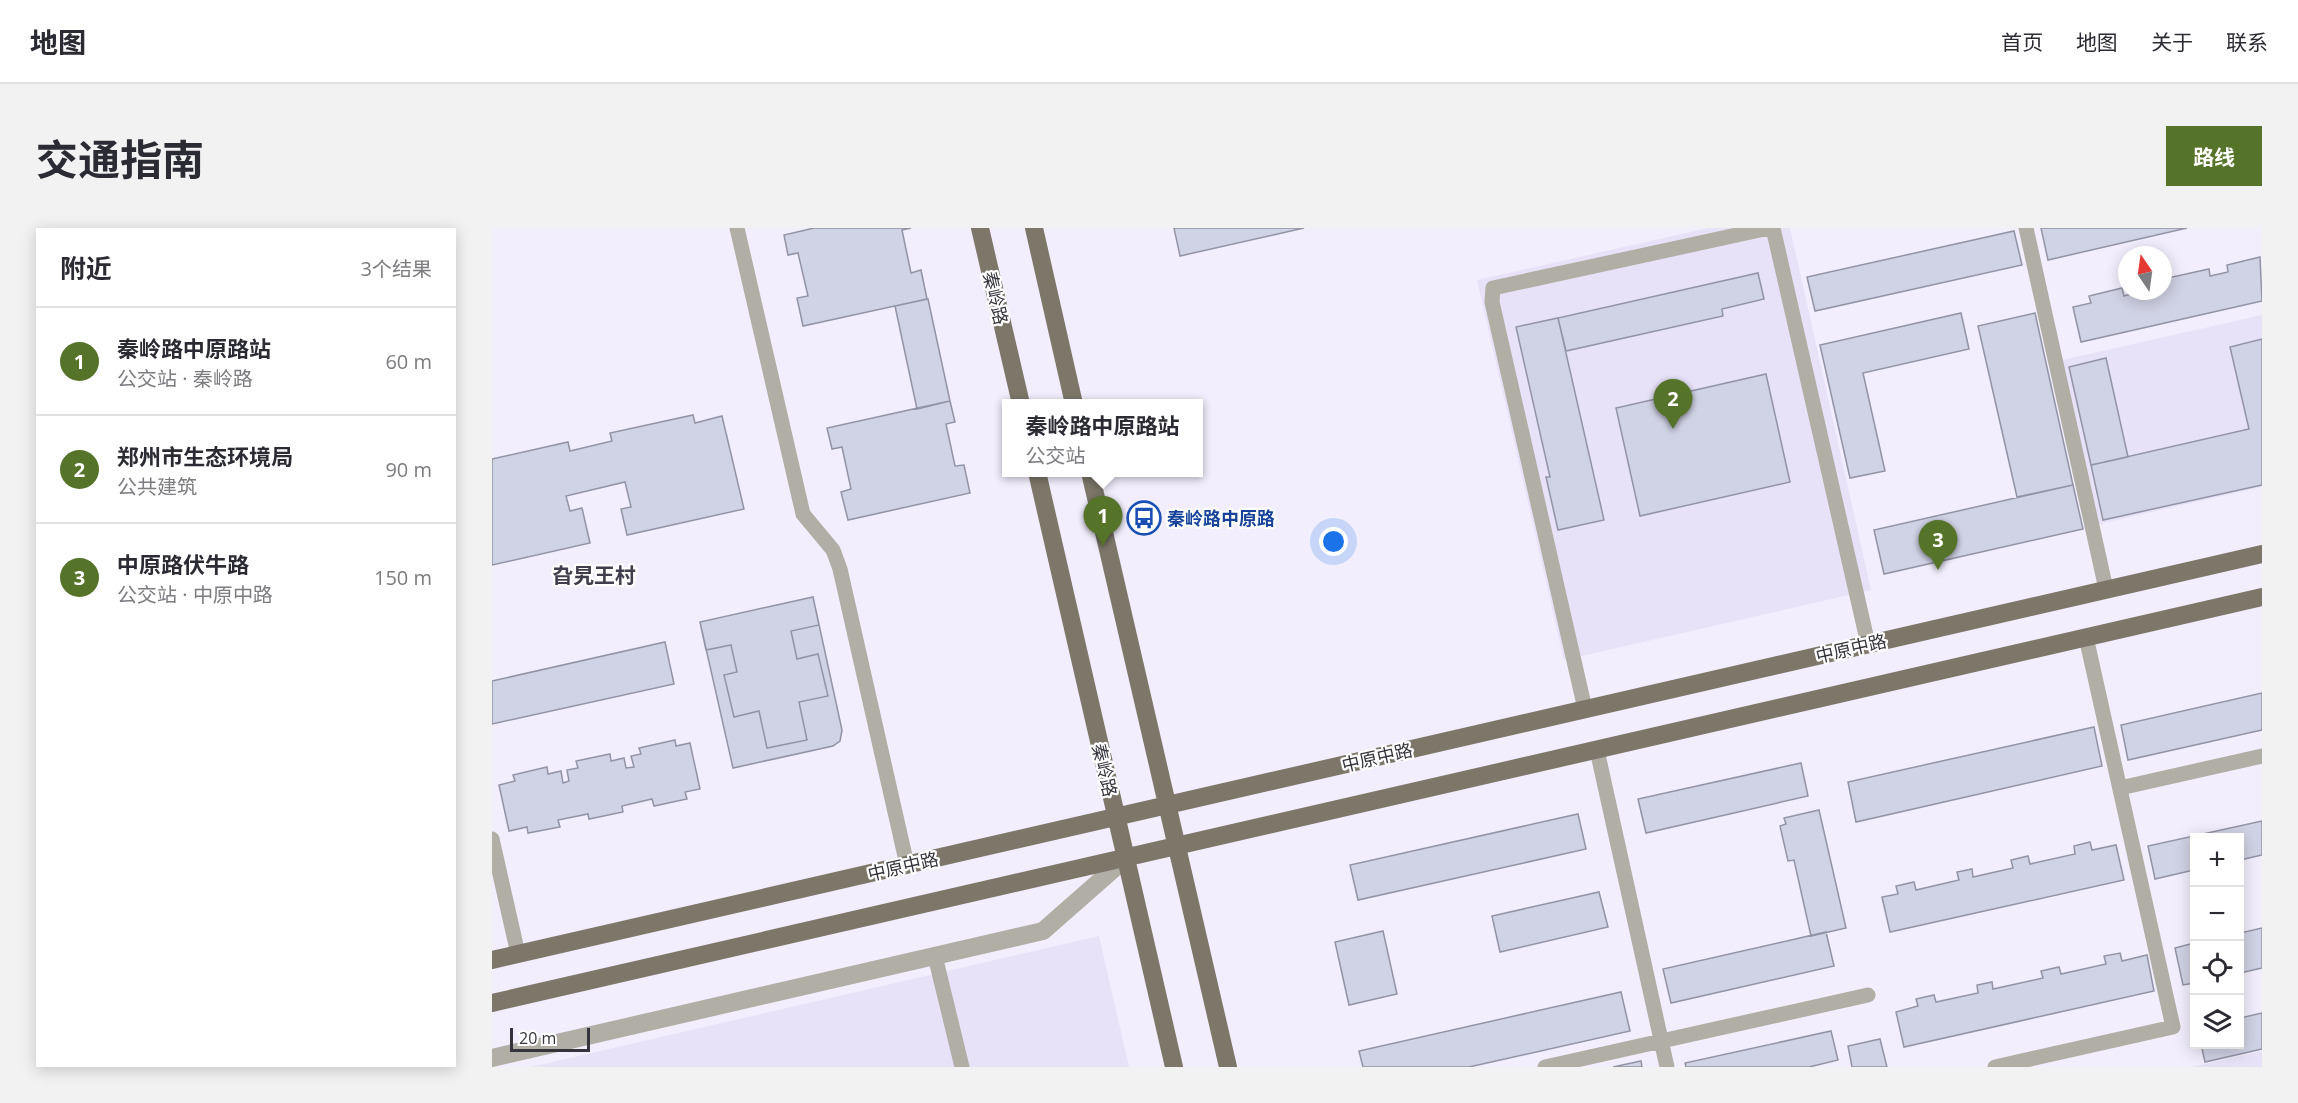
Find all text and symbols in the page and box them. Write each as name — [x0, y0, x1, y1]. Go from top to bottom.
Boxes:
text: 地图 — [30, 23, 86, 61]
text: 首页 — [2001, 28, 2043, 56]
text: 地图 — [2076, 28, 2118, 56]
text: 关于 — [2151, 28, 2193, 56]
text: 联系 — [2226, 28, 2268, 56]
button: 路线 — [2166, 126, 2262, 186]
text: 交通指南 — [36, 130, 204, 187]
north arrow — [2118, 246, 2172, 300]
text: 附近 — [60, 250, 112, 286]
text: 3个结果 — [361, 255, 432, 282]
street label: 秦岭路 — [978, 269, 1014, 327]
text: 秦岭路中原路站 — [117, 333, 271, 363]
text: 1 — [74, 348, 85, 375]
text: 60 m — [385, 348, 432, 375]
text: 公交站 · 秦岭路 — [117, 365, 253, 392]
pin: 2 — [1654, 380, 1692, 429]
popup — [1002, 399, 1203, 477]
text: 秦岭路中原路站 — [1025, 410, 1180, 440]
text: 郑州市生态环境局 — [117, 441, 293, 471]
text: 公交站 — [1025, 442, 1085, 469]
text: 2 — [74, 456, 85, 483]
text: 90 m — [385, 456, 432, 483]
text: 公共建筑 — [117, 473, 197, 500]
pin: 1 — [1084, 496, 1122, 546]
bus stop icon: 秦岭路中原路 — [1126, 500, 1162, 536]
place label: 秦岭路中原路 — [1167, 506, 1275, 530]
pin: 3 — [1918, 520, 1958, 570]
your location — [1319, 527, 1348, 556]
text: 中原路伏牛路 — [117, 549, 249, 579]
district label: 旮旯王村 — [552, 561, 636, 589]
text: 3 — [74, 564, 85, 591]
text: 150 m — [374, 564, 432, 591]
text: 公交站 · 中原中路 — [117, 581, 273, 608]
street label: 中原中路 — [1813, 628, 1889, 668]
street label: 中原中路 — [1339, 737, 1415, 777]
street label: 秦岭路 — [1087, 741, 1123, 799]
map controls — [2190, 833, 2244, 1049]
button: + — [2190, 833, 2244, 887]
street label: 中原中路 — [865, 846, 941, 886]
button: − — [2190, 887, 2244, 941]
button: locate — [2190, 941, 2244, 995]
button: layers — [2190, 995, 2244, 1049]
scale bar — [510, 1025, 590, 1052]
text: 20 m — [519, 1027, 556, 1049]

